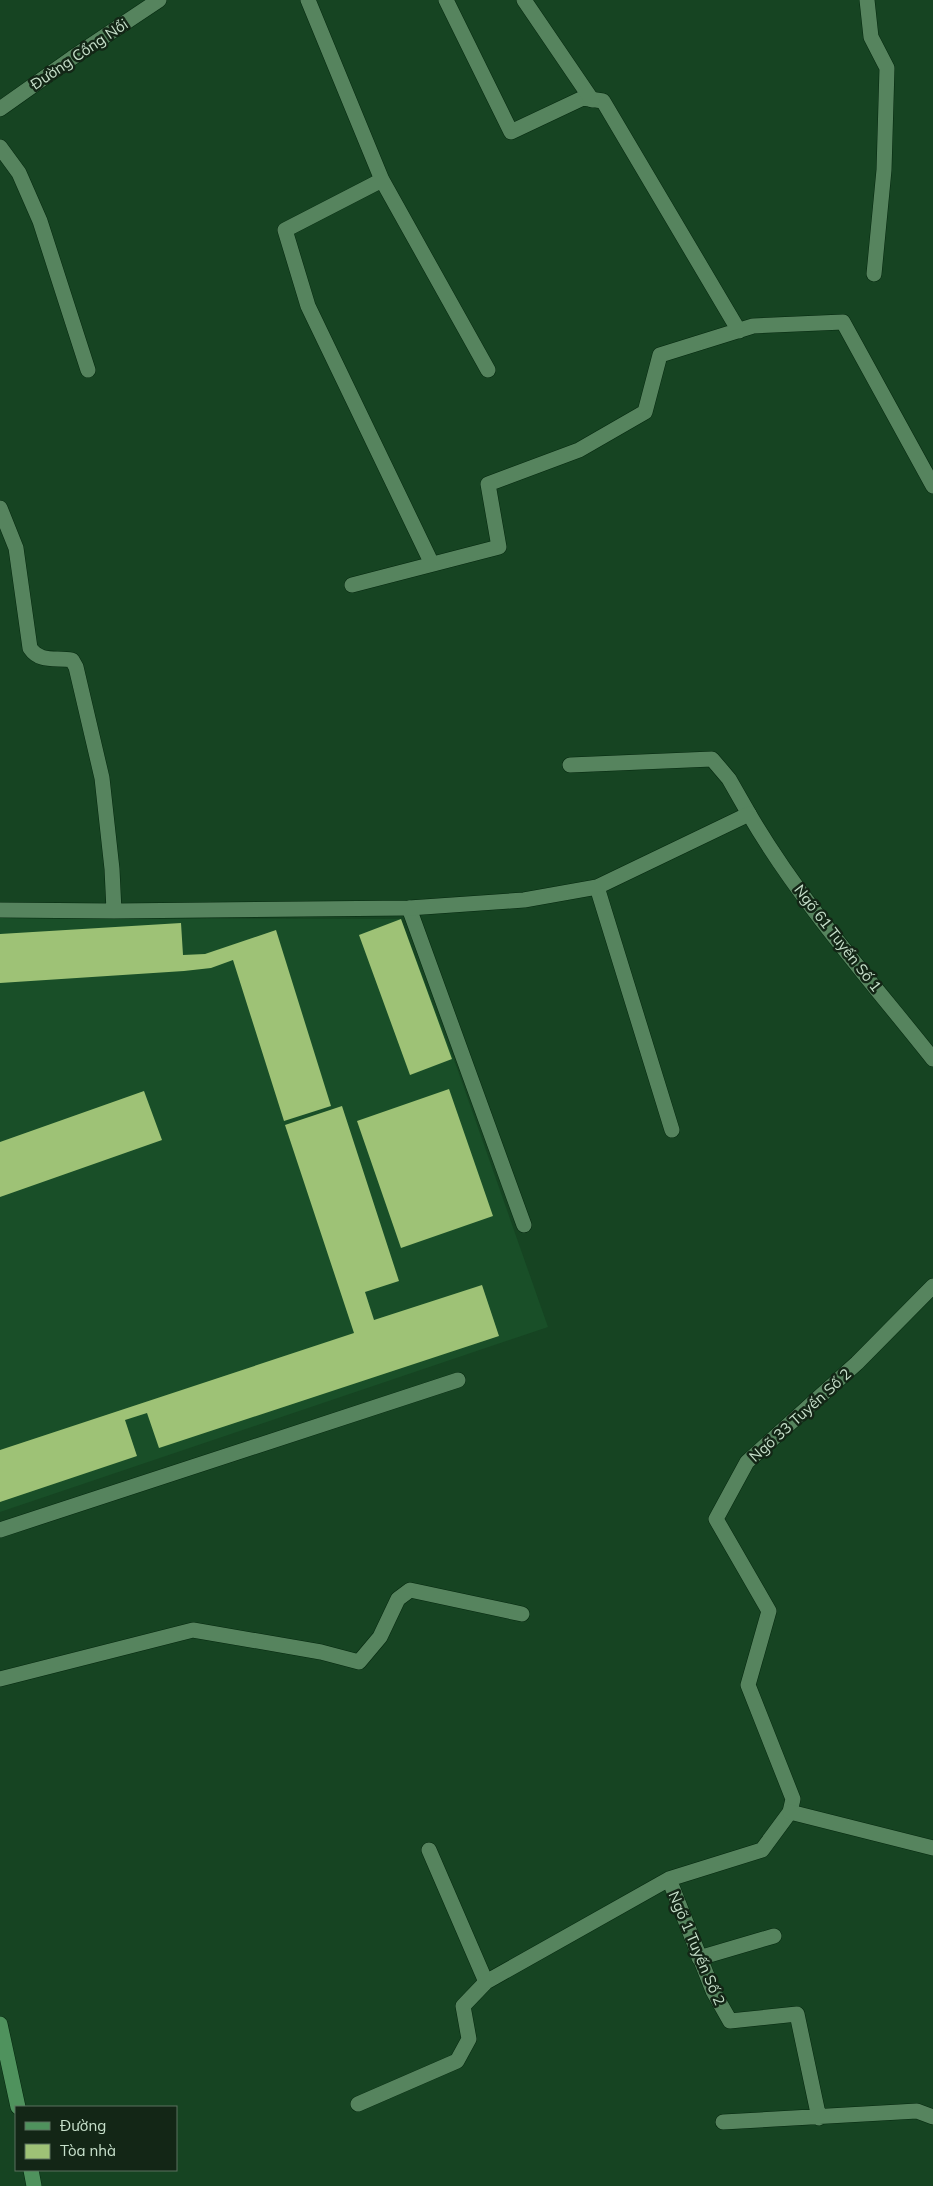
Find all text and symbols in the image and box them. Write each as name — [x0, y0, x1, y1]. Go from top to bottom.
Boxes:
street label: Đường Cổng Nổi — [27, 14, 131, 94]
street label: Ngõ 61 Tuyến Số 1 — [790, 881, 886, 995]
street label: Ngõ 33 Tuyến Số 2 — [745, 1364, 855, 1466]
street label: Ngõ 1 Tuyến Số 2 — [664, 1888, 730, 2008]
legend — [15, 2106, 178, 2171]
text: Đường — [60, 2116, 106, 2135]
text: Tòa nhà — [60, 2141, 116, 2160]

